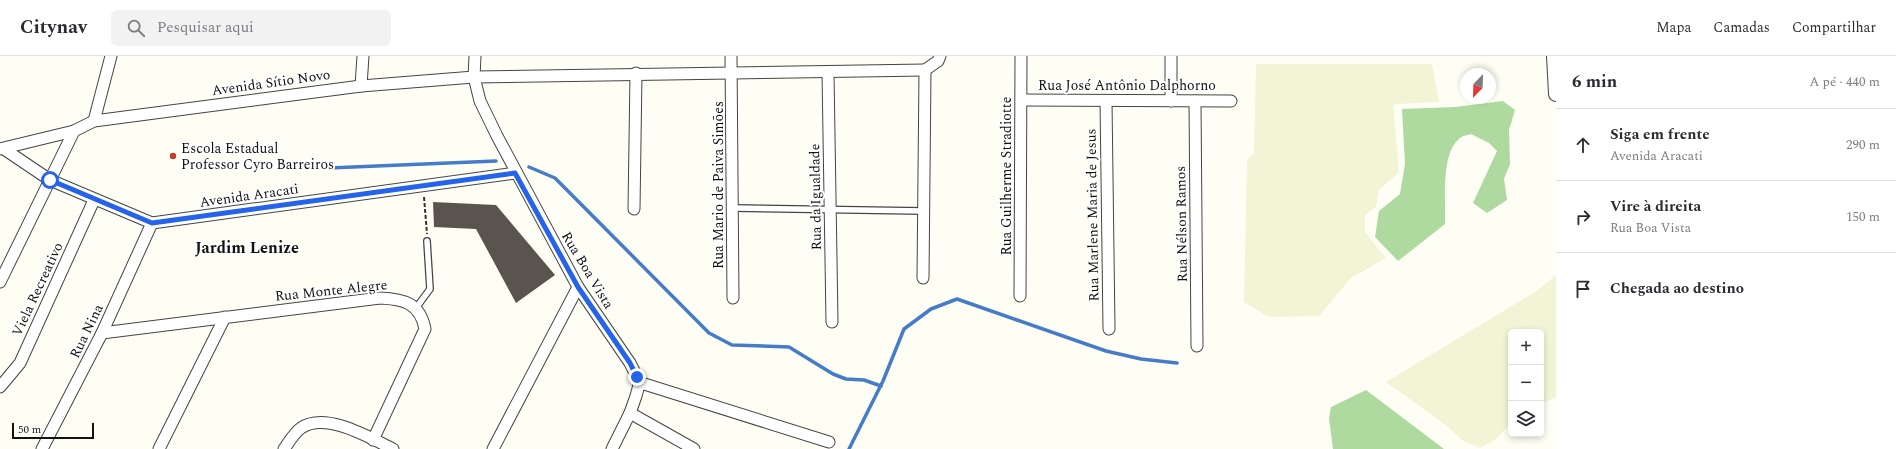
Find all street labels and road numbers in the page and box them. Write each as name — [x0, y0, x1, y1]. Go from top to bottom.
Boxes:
street label: Avenida Sítio Novo — [211, 64, 332, 101]
street label: Rua José Antônio Dalphorno — [1038, 75, 1216, 96]
street label: Rua Guilherme Stradiotte — [996, 96, 1017, 256]
street label: Rua Mario de Paiva Simões — [708, 101, 729, 269]
street label: Rua Marlene Maria de Jesus — [1080, 128, 1105, 302]
street label: Rua da Igualdade — [804, 143, 827, 251]
street label: Rua Nélson Ramos — [1170, 165, 1193, 283]
street label: Avenida Aracati — [198, 178, 300, 213]
street label: Rua Boa Vista — [556, 227, 619, 313]
street label: Viela Recreativo — [6, 239, 68, 340]
street label: Rua Monte Alegre — [274, 274, 389, 307]
street label: Rua Nina — [64, 300, 109, 362]

